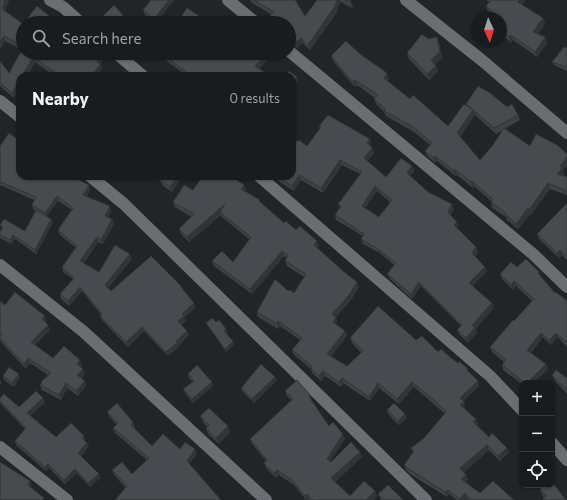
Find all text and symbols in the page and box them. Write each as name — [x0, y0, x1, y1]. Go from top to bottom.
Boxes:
north arrow — [471, 12, 507, 48]
search box — [16, 16, 296, 60]
icon: search — [30, 27, 52, 49]
text: Search here — [62, 29, 141, 47]
text: Nearby — [32, 88, 89, 109]
text: 0 results — [229, 90, 280, 106]
map controls — [519, 380, 555, 488]
button: + — [519, 380, 555, 416]
button: − — [519, 416, 555, 452]
button: locate — [519, 452, 555, 488]

